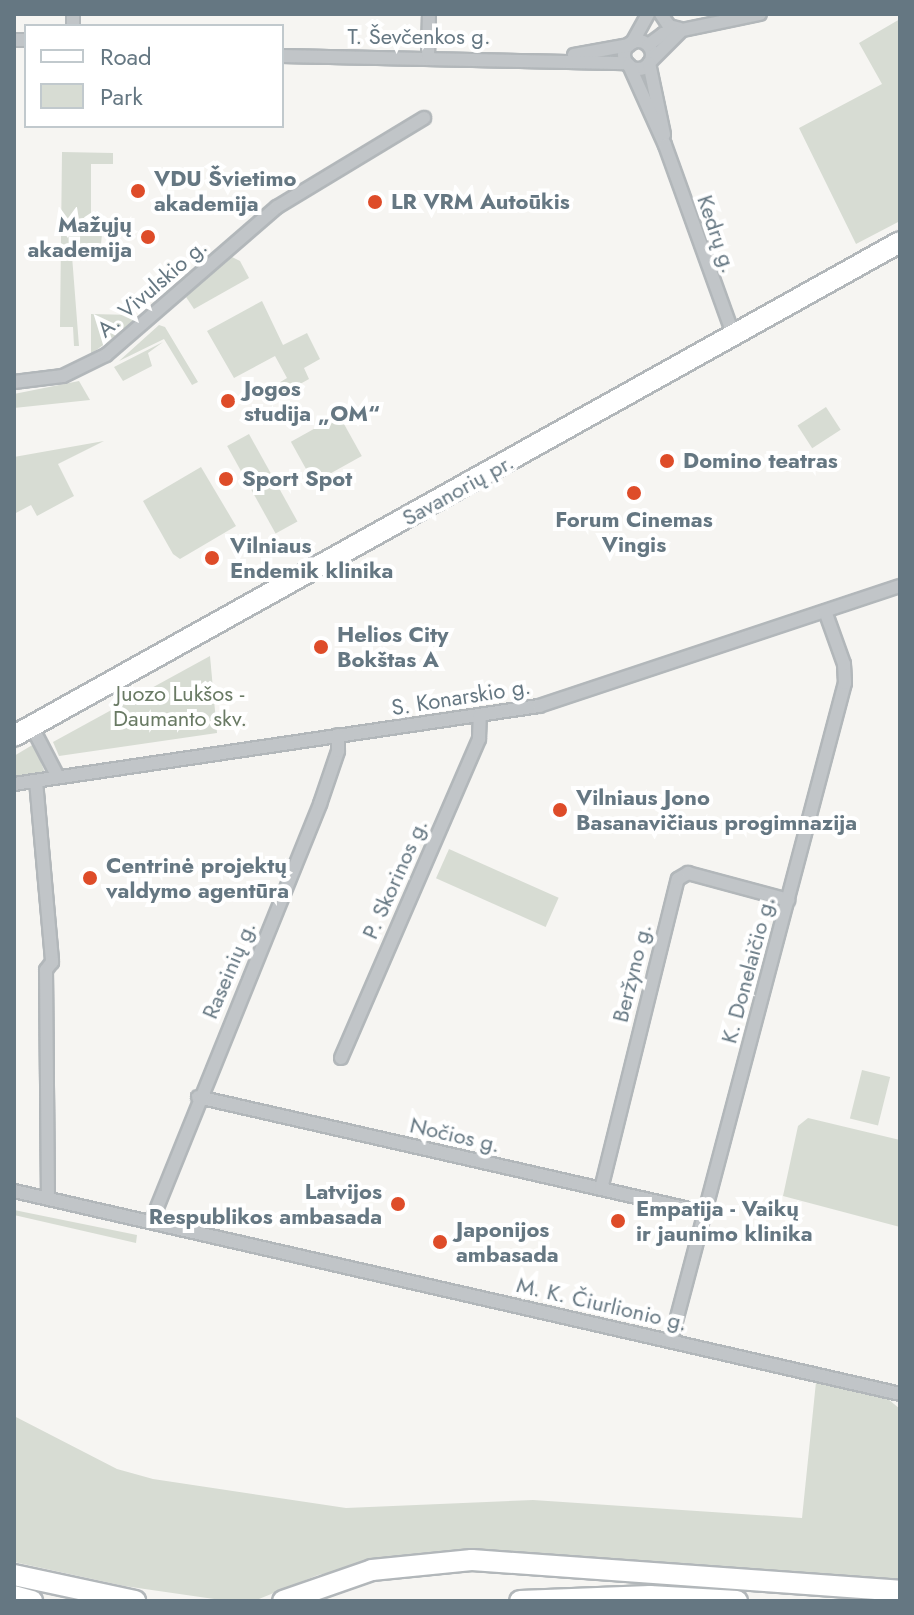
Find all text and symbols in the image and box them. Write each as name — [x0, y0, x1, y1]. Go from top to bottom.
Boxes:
legend — [24, 24, 284, 128]
street label: T. Ševčenkos g. — [348, 24, 490, 50]
text: Road — [100, 39, 152, 74]
text: Park — [100, 79, 143, 114]
place label: VDU Švietimo akademija — [154, 165, 296, 216]
marker: VDU Švietimo akademija — [129, 182, 147, 200]
place label: LR VRM Autoūkis — [391, 189, 570, 215]
street label: Kedrų g. — [691, 192, 743, 276]
marker: LR VRM Autoūkis — [366, 193, 384, 211]
place label: Mažųjų akademija — [27, 211, 132, 262]
marker: Mažųjų akademija — [139, 228, 157, 246]
street label: A. Vivulskio g. — [92, 233, 212, 343]
place label: Jogos studija „OM“ — [244, 375, 380, 426]
marker: Jogos studija „OM“ — [219, 392, 237, 410]
place label: Domino teatras — [683, 448, 838, 474]
street label: Savanorių pr. — [398, 449, 518, 531]
marker: Domino teatras — [658, 452, 676, 470]
place label: Sport Spot — [242, 466, 352, 492]
marker: Sport Spot — [217, 470, 235, 488]
marker: Forum Cinemas Vingis — [625, 484, 643, 502]
place label: Forum Cinemas Vingis — [555, 506, 713, 558]
place label: Vilniaus Endemik klinika — [230, 532, 393, 584]
marker: Vilniaus Endemik klinika — [201, 547, 223, 569]
place label: Helios City Bokštas A — [337, 621, 448, 672]
marker: Helios City Bokštas A — [312, 638, 330, 656]
street label: S. Konarskio g. — [389, 673, 533, 721]
park label: Juozo Lukšos - Daumanto skv. — [113, 680, 247, 732]
place label: Vilniaus Jono Basanavičiaus progimnazija — [576, 784, 857, 836]
marker: Vilniaus Jono Basanavičiaus progimnazija — [551, 801, 569, 819]
street label: P. Skorinos g. — [357, 815, 433, 943]
place label: Centrinė projektų valdymo agentūra — [106, 852, 289, 904]
marker: Centrinė projektų valdymo agentūra — [81, 869, 99, 887]
street label: K. Donelaičio g. — [716, 894, 780, 1046]
street label: Raseinių g. — [197, 917, 261, 1023]
street label: Beržyno g. — [607, 921, 657, 1025]
street label: Nočios g. — [407, 1112, 503, 1158]
place label: Latvijos Respublikos ambasada — [149, 1178, 382, 1230]
marker: Latvijos Respublikos ambasada — [389, 1195, 407, 1213]
place label: Empatija - Vaikų ir jaunimo klinika — [636, 1195, 813, 1246]
marker: Empatija - Vaikų ir jaunimo klinika — [607, 1210, 629, 1232]
place label: Japonijos ambasada — [456, 1216, 559, 1268]
marker: Japonijos ambasada — [431, 1233, 449, 1251]
street label: M. K. Čiurlionio g. — [514, 1272, 690, 1336]

